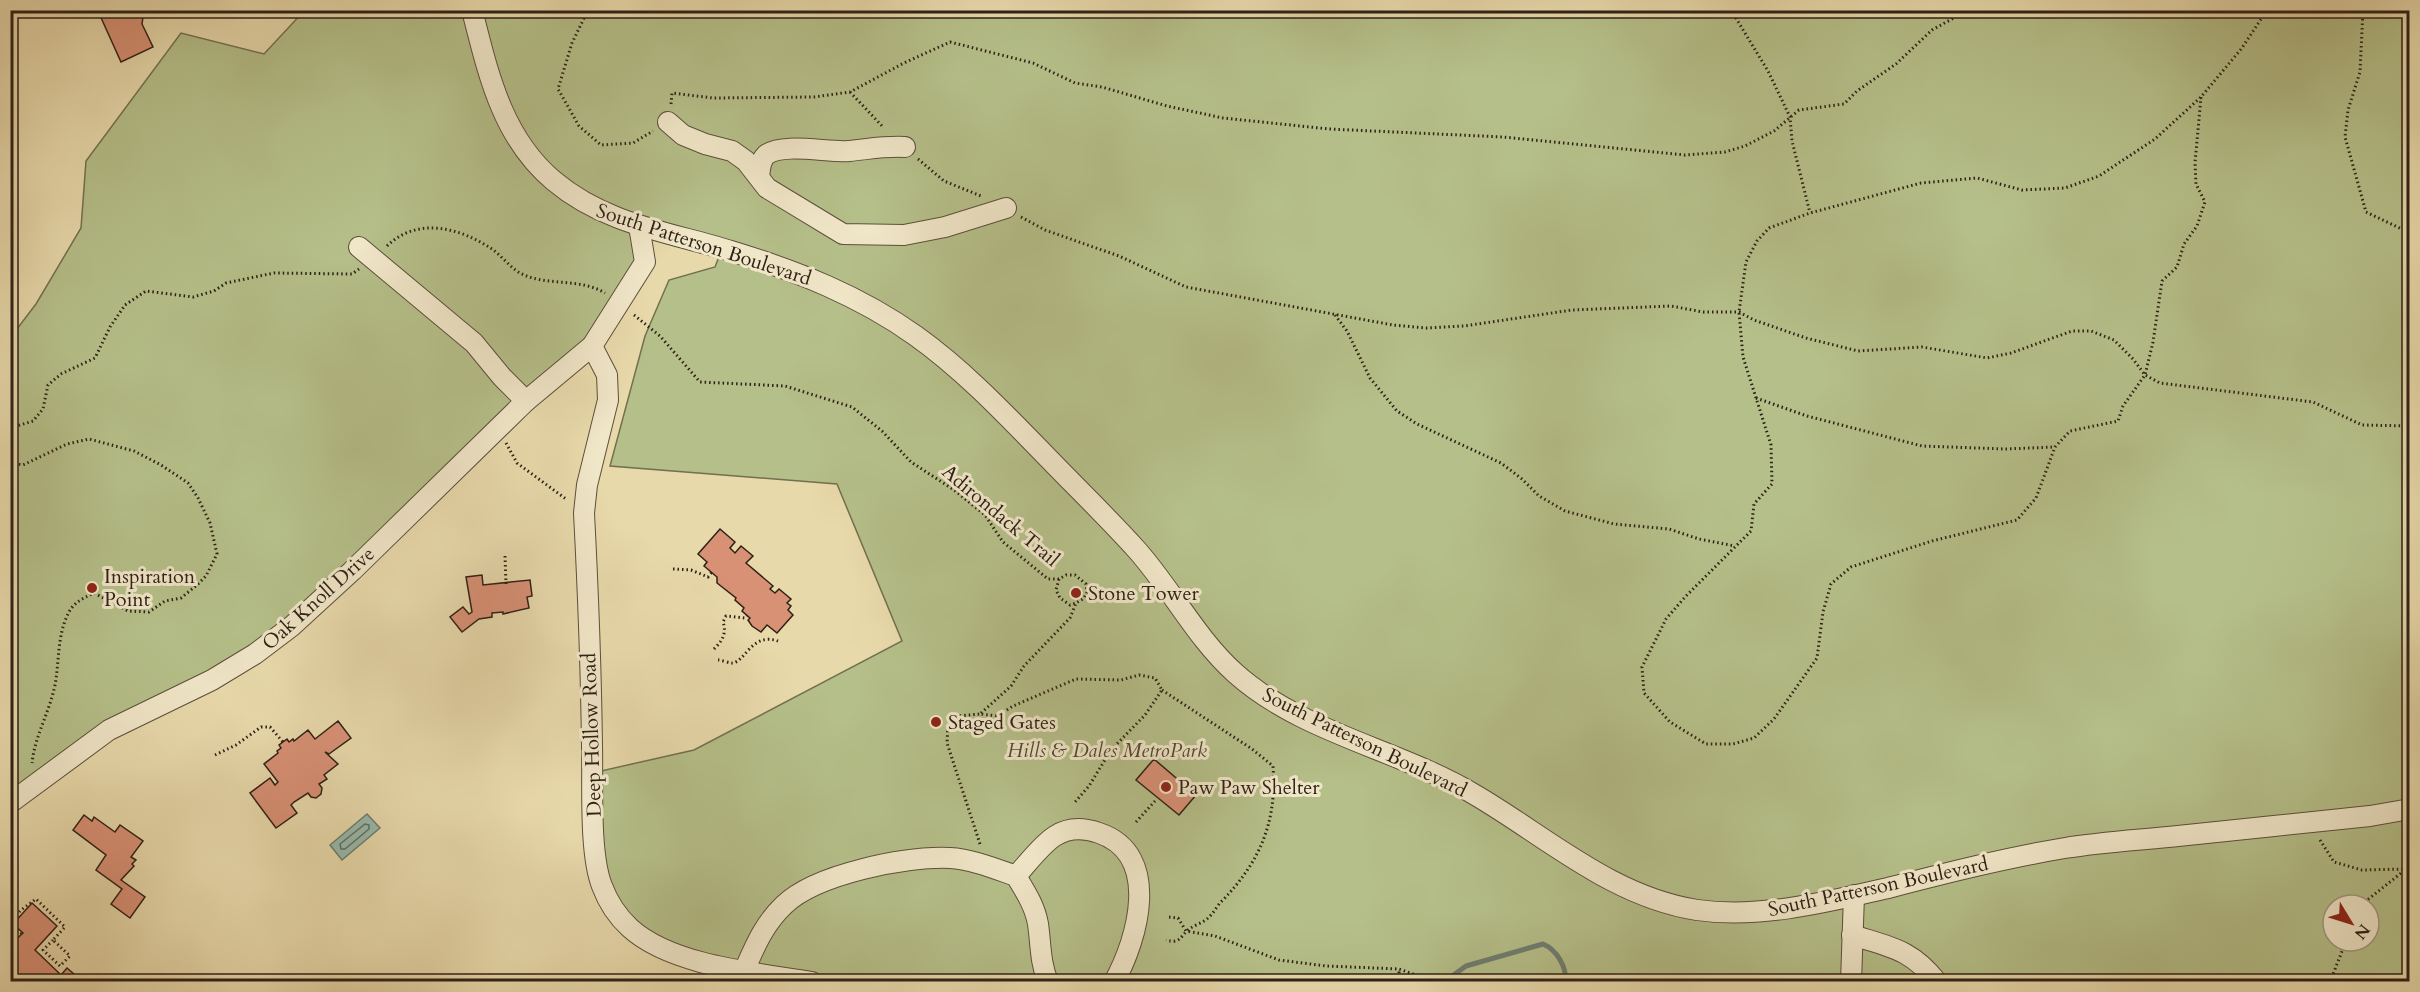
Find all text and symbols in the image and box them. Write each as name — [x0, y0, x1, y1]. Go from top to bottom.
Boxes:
street label: South Patterson Boulevard — [593, 197, 815, 292]
street label: Adirondack Trail — [936, 458, 1065, 573]
street label: Oak Knoll Drive — [256, 541, 380, 656]
place label: Inspiration Point — [104, 563, 196, 613]
place label: Stone Tower — [1088, 580, 1200, 607]
marker: Inspiration Point — [85, 581, 99, 595]
marker: Stone Tower — [1069, 586, 1083, 600]
street label: Deep Hollow Road — [575, 652, 608, 818]
street label: South Patterson Boulevard — [1258, 681, 1472, 804]
place label: Staged Gates — [948, 709, 1056, 736]
marker: Staged Gates — [929, 715, 943, 729]
park label: Hills & Dales MetroPark — [1007, 737, 1207, 764]
place label: Paw Paw Shelter — [1178, 774, 1320, 801]
marker: Paw Paw Shelter — [1159, 780, 1173, 794]
street label: South Patterson Boulevard — [1766, 850, 1991, 923]
north arrow — [2321, 893, 2381, 953]
text: N — [2349, 919, 2375, 944]

